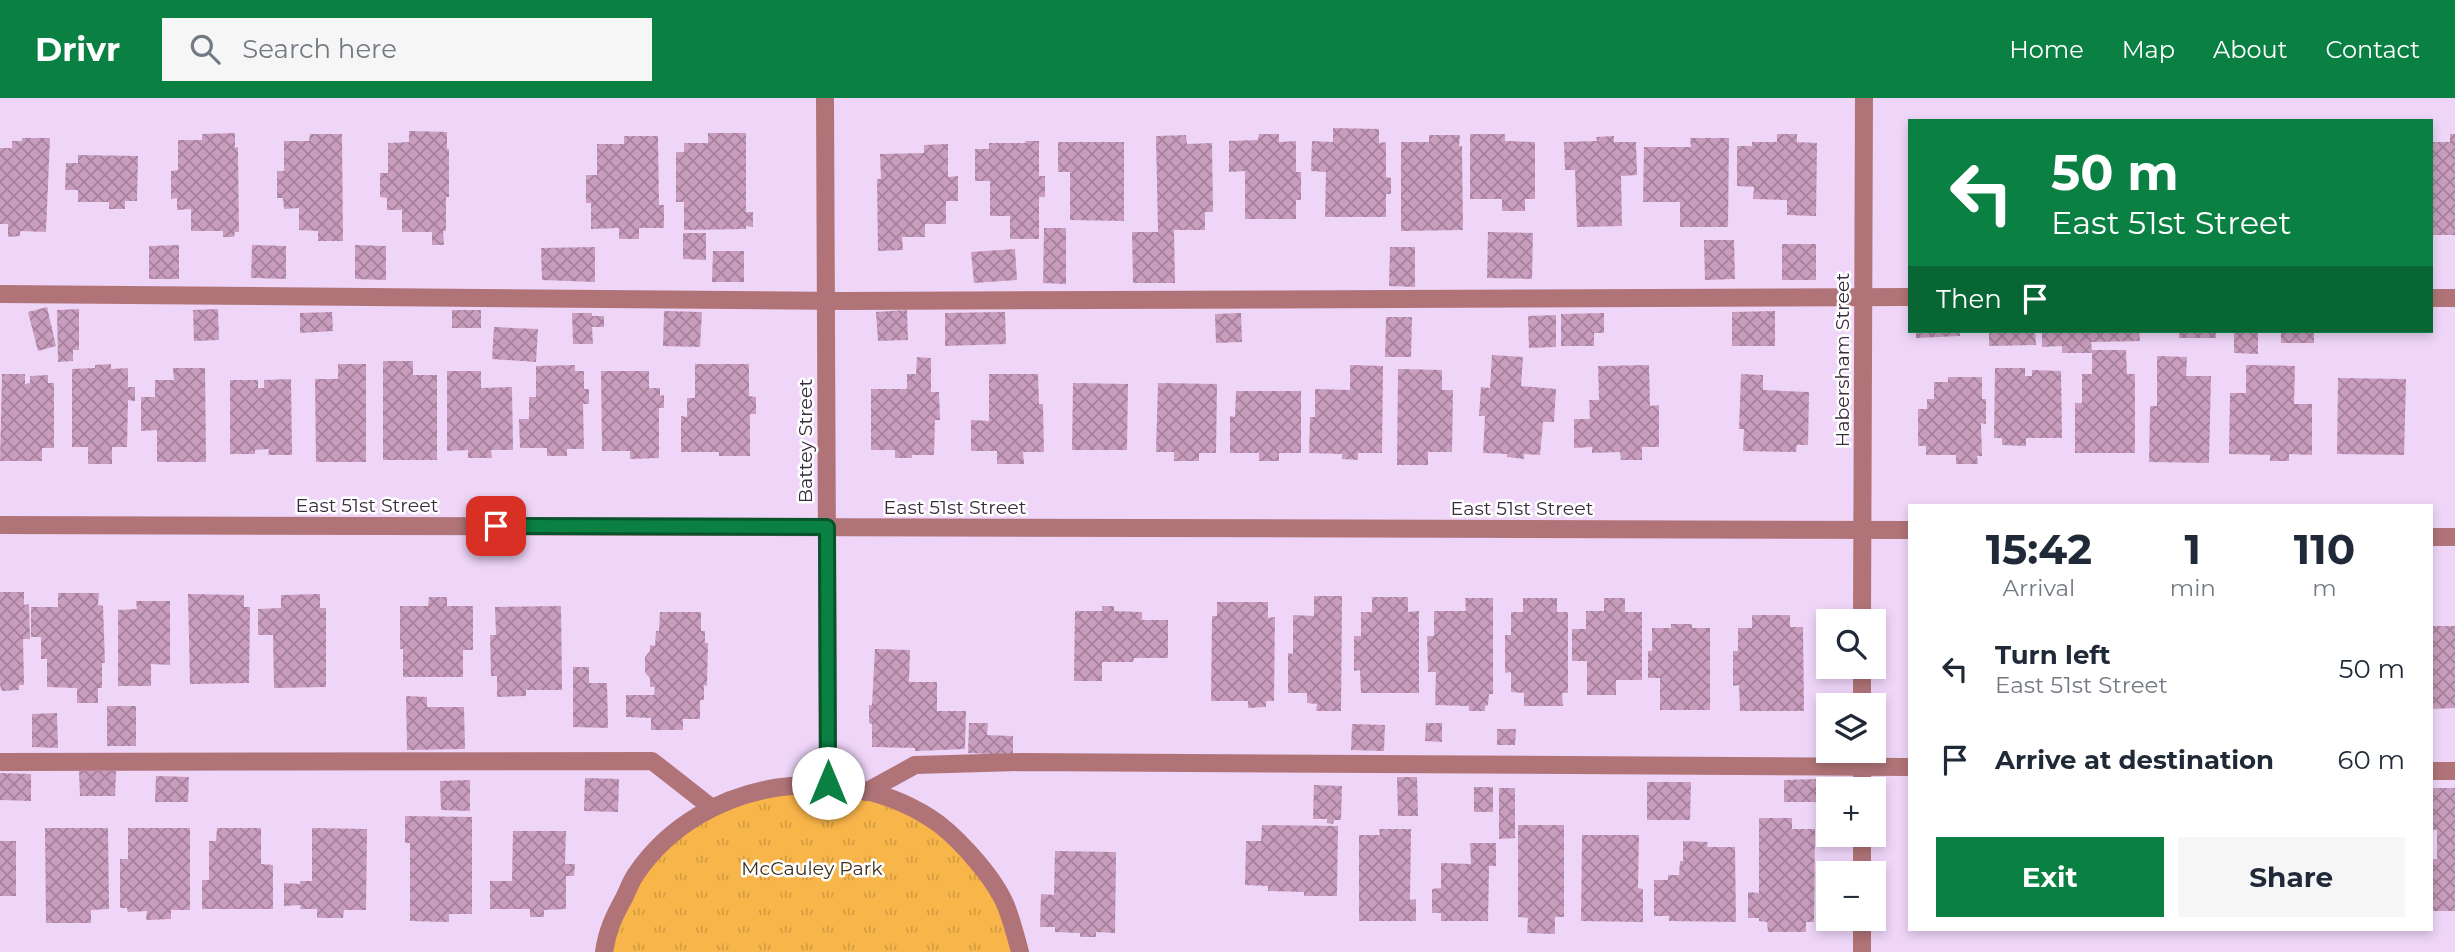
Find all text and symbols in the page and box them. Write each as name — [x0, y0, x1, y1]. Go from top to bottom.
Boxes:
search box — [162, 18, 652, 81]
text: Drivr — [35, 29, 120, 69]
icon: search — [186, 30, 224, 68]
text: Search here — [242, 33, 397, 65]
text: Home — [2009, 35, 2084, 64]
text: Map — [2122, 35, 2175, 64]
text: About — [2213, 35, 2287, 64]
text: Contact — [2325, 35, 2420, 64]
text: 50 m — [2051, 143, 2179, 202]
icon: left — [1936, 147, 2027, 238]
text: East 51st Street — [2051, 203, 2291, 242]
street label: Habersham Street — [1831, 272, 1854, 447]
icon: arrive — [2016, 280, 2054, 318]
text: Then — [1936, 283, 2002, 315]
street label: Battey Street — [794, 379, 817, 503]
street label: East 51st Street — [296, 494, 439, 517]
pin — [466, 496, 526, 556]
street label: East 51st Street — [884, 496, 1027, 519]
street label: East 51st Street — [1451, 497, 1594, 520]
icon: arrive — [477, 507, 515, 545]
text: 15:42 — [1986, 523, 2092, 575]
text: 1 — [2185, 523, 2201, 575]
text: 110 — [2294, 523, 2355, 575]
text: Arrival — [2003, 574, 2075, 602]
text: min — [2170, 574, 2216, 602]
text: m — [2312, 574, 2337, 602]
map controls — [1816, 609, 1886, 931]
button: search — [1816, 609, 1886, 679]
text: Turn left — [1995, 639, 2111, 671]
icon: left — [1936, 650, 1974, 688]
text: 50 m — [2339, 653, 2405, 685]
text: East 51st Street — [1995, 671, 2168, 699]
button: layers — [1816, 693, 1886, 763]
icon: arrive — [1936, 741, 1974, 779]
text: Arrive at destination — [1995, 744, 2274, 776]
text: 60 m — [2338, 744, 2405, 776]
position arrow — [791, 746, 865, 820]
button: + — [1816, 777, 1886, 847]
button: Exit — [1936, 837, 2164, 917]
button: Share — [2178, 837, 2405, 917]
park label: McCauley Park — [741, 857, 883, 880]
button: − — [1816, 861, 1886, 931]

